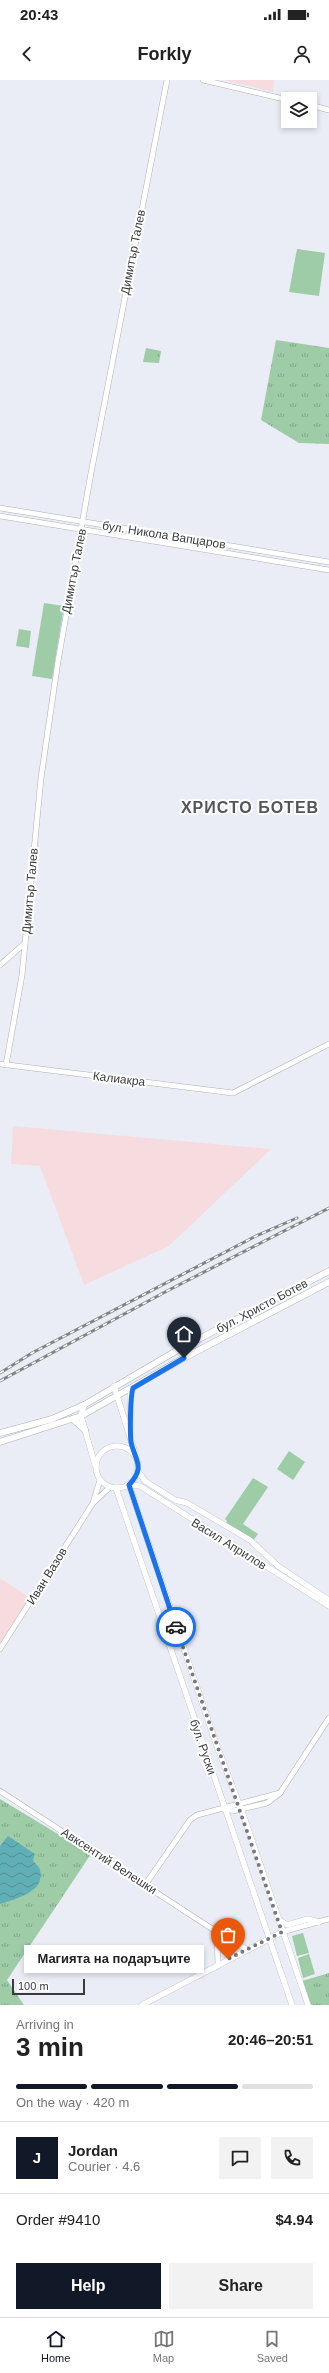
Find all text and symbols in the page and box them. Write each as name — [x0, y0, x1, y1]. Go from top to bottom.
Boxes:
text: 20:43 — [20, 6, 58, 23]
icon: back — [16, 43, 38, 65]
icon: person — [291, 43, 313, 65]
text: Forkly — [137, 44, 192, 64]
map controls — [281, 92, 317, 128]
button: layers — [281, 92, 317, 128]
street label: Димитър Талев — [118, 208, 148, 296]
street label: бул. Никола Вапцаров — [101, 518, 227, 552]
street label: Димитър Талев — [59, 527, 89, 615]
district label: ХРИСТО БОТЕВ — [181, 799, 319, 816]
street label: Димитър Талев — [19, 847, 41, 935]
street label: Калиакра — [92, 1069, 146, 1089]
street label: бул. Христо Ботев — [214, 1276, 310, 1336]
pin — [167, 1317, 201, 1358]
icon: home — [173, 1323, 195, 1345]
street label: Васил Априлов — [189, 1515, 269, 1573]
street label: Иван Вазов — [24, 1545, 70, 1607]
courier — [156, 1607, 196, 1647]
icon: car — [165, 1616, 187, 1638]
street label: бул. Руски — [187, 1717, 219, 1777]
street label: Авксентий Велешки — [59, 1825, 159, 1897]
pin — [211, 1918, 245, 1959]
icon: bag — [217, 1924, 239, 1946]
callout: Магията на подаръците — [24, 1945, 204, 1973]
text: Магията на подаръците — [37, 1951, 191, 1966]
scale bar — [12, 1977, 85, 1996]
text: 100 m — [18, 1980, 49, 1992]
text: Arriving in — [16, 2017, 74, 2032]
text: 20:46–20:51 — [228, 2031, 313, 2048]
text: 3 min — [16, 2032, 84, 2062]
text: On the way · 420 m — [16, 2095, 129, 2110]
button: chat — [219, 2137, 261, 2179]
button: phone — [271, 2137, 313, 2179]
text: Jordan — [68, 2142, 118, 2159]
text: J — [33, 2149, 41, 2166]
text: Courier · 4.6 — [68, 2159, 140, 2174]
text: Order #9410 — [16, 2211, 100, 2228]
text: $4.94 — [275, 2211, 313, 2228]
button: Help — [16, 2263, 161, 2309]
button: Share — [169, 2263, 313, 2309]
tab: Home — [41, 2328, 70, 2364]
tab: Map — [153, 2328, 175, 2364]
tab: Saved — [257, 2328, 288, 2364]

